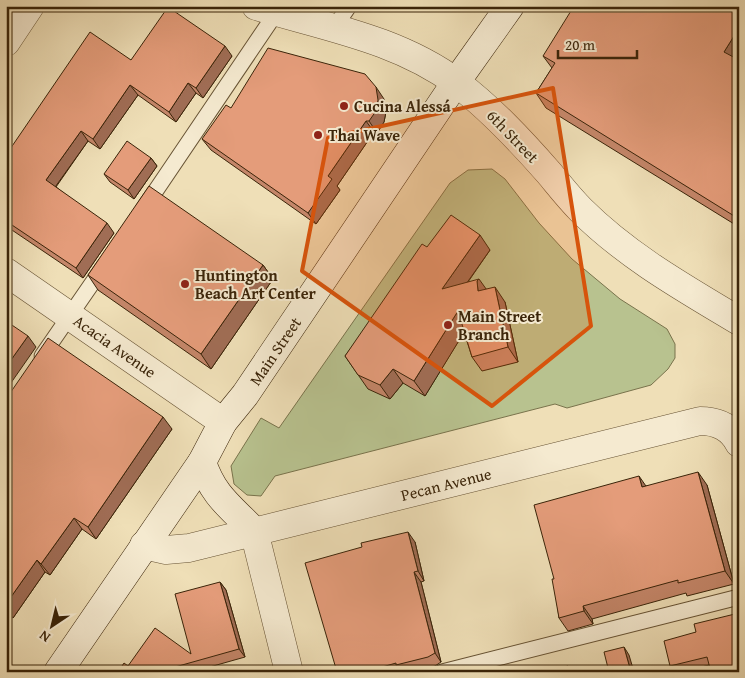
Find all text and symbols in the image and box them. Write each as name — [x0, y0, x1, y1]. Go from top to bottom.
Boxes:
scale bar — [558, 28, 636, 60]
text: 20 m — [565, 34, 596, 55]
place label: Cucina Alessá — [354, 94, 452, 118]
marker: Cucina Alessá — [338, 100, 350, 112]
street label: 6th Street — [481, 104, 545, 168]
place label: Thai Wave — [328, 123, 400, 147]
marker: Thai Wave — [312, 129, 324, 141]
place label: Huntington Beach Art Center — [195, 263, 317, 305]
marker: Huntington Beach Art Center — [179, 278, 191, 290]
place label: Main Street Branch — [458, 304, 541, 346]
street label: Acacia Avenue — [69, 309, 161, 383]
street label: Main Street — [243, 312, 307, 390]
marker: Main Street Branch — [442, 319, 454, 331]
street label: Pecan Avenue — [398, 461, 494, 507]
north arrow — [28, 600, 78, 650]
text: N — [34, 625, 54, 648]

